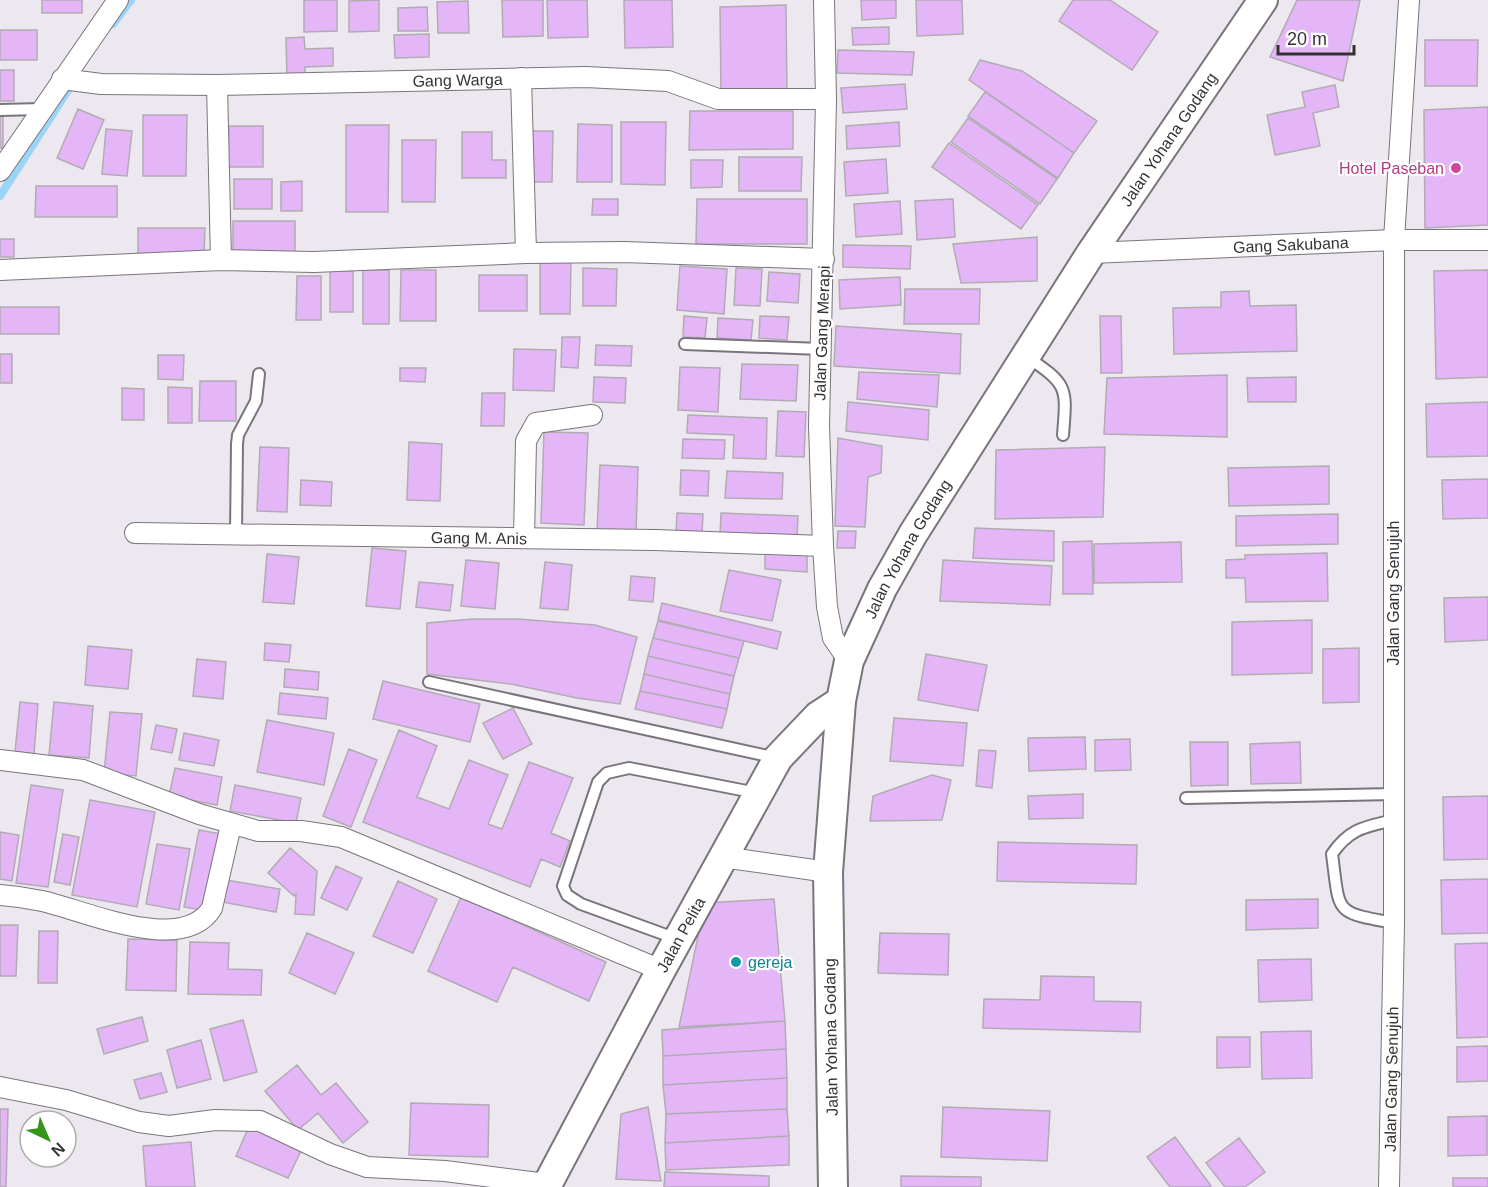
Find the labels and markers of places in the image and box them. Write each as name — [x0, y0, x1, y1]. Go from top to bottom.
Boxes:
place label: Hotel Paseban — [1339, 160, 1444, 177]
marker: Hotel Paseban — [1449, 161, 1463, 175]
place label: gereja — [748, 954, 793, 971]
marker: gereja — [729, 955, 743, 969]

